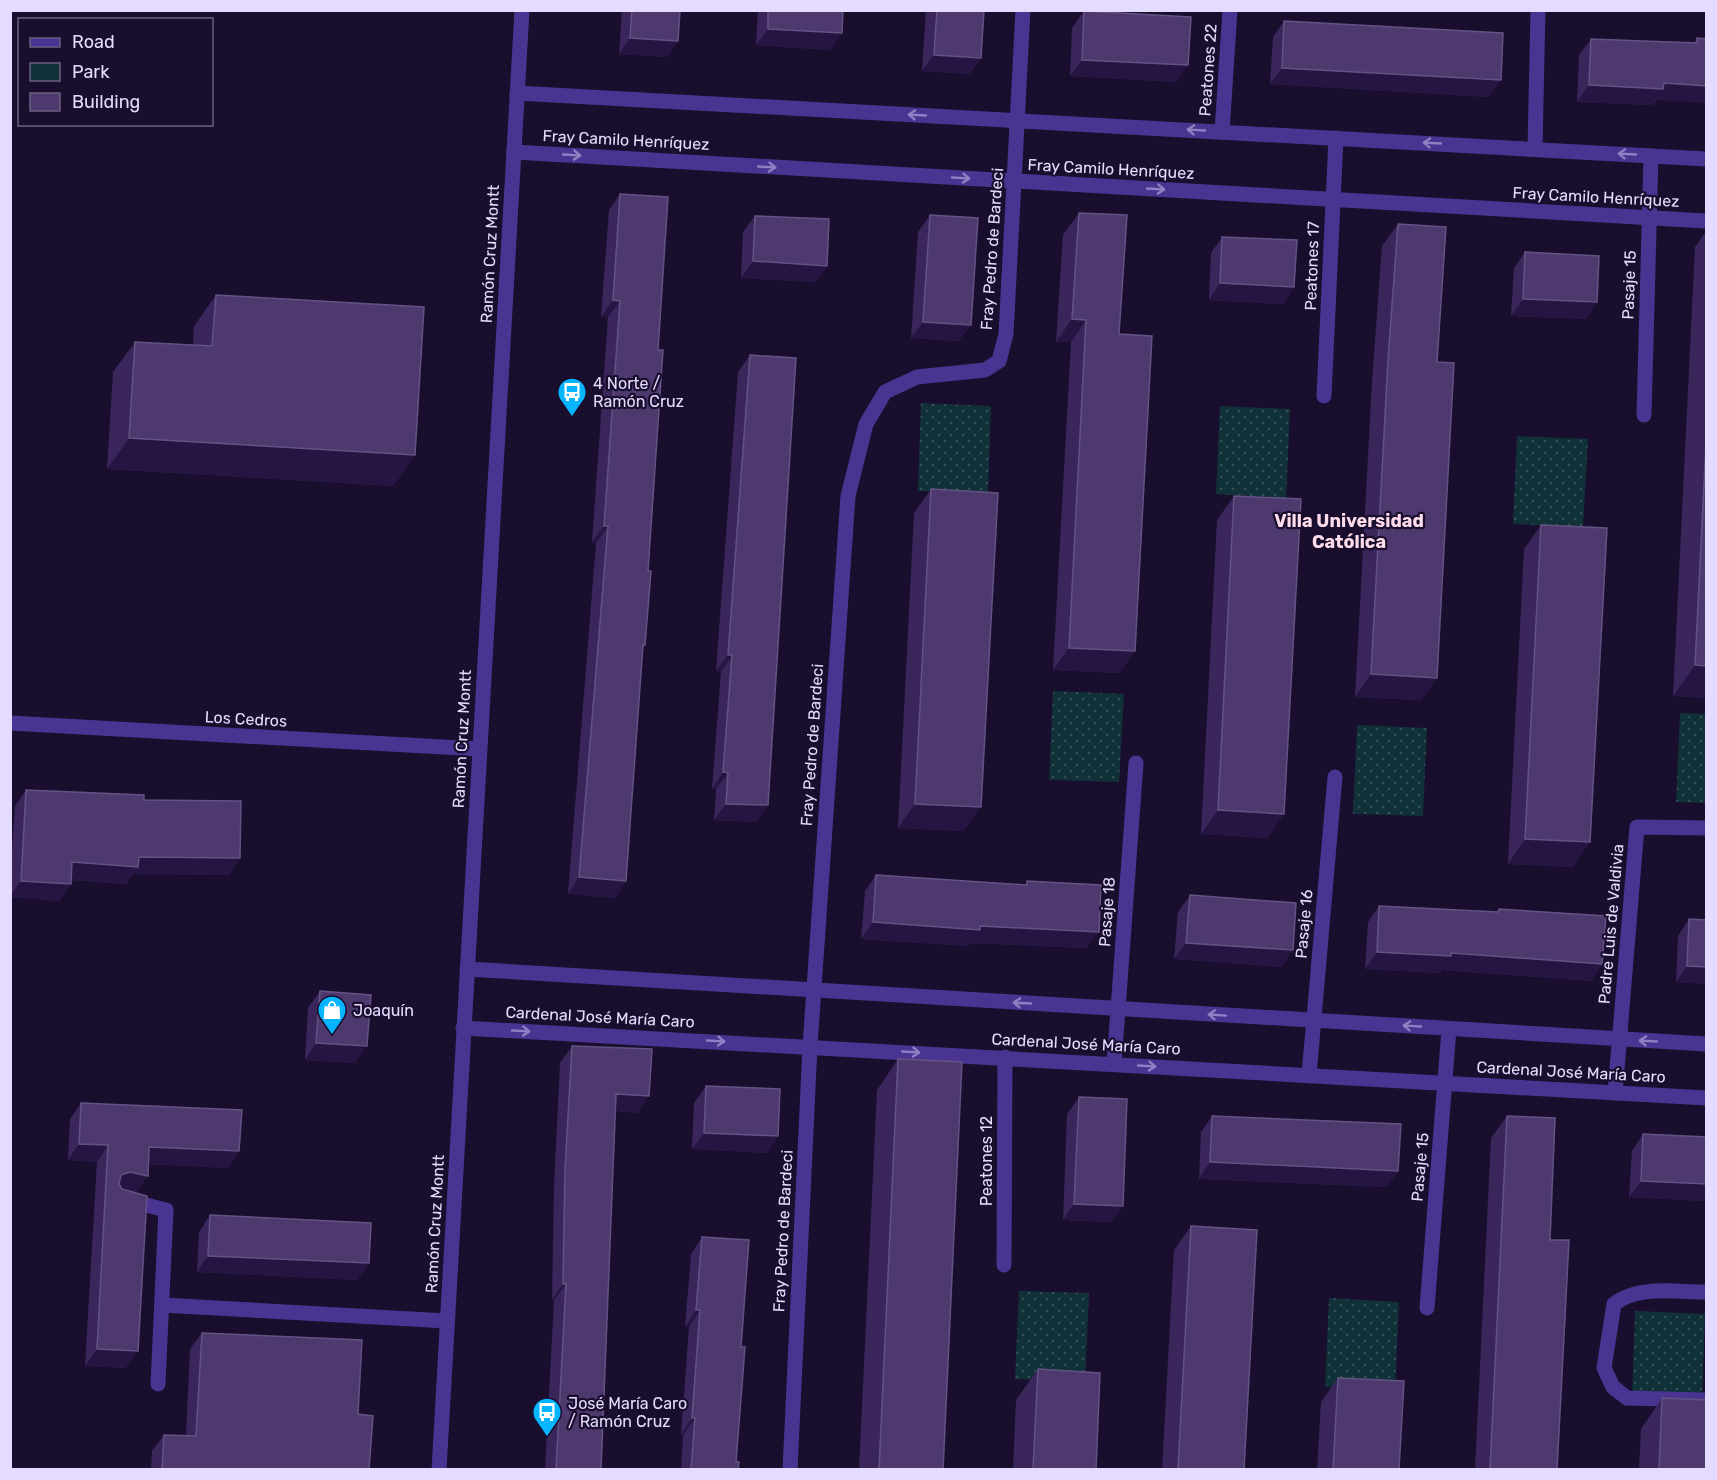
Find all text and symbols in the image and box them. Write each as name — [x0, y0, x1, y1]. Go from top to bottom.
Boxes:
legend — [18, 18, 213, 126]
street label: Peatones 22 — [1195, 23, 1221, 117]
text: Road — [72, 31, 115, 53]
text: Park — [72, 61, 110, 83]
text: Building — [72, 91, 140, 113]
one-way arrow — [908, 109, 928, 120]
one-way arrow — [1186, 125, 1206, 136]
street label: Fray Camilo Henríquez — [542, 126, 710, 154]
one-way arrow — [1423, 138, 1443, 149]
one-way arrow — [1618, 149, 1638, 160]
one-way arrow — [561, 150, 581, 161]
street label: Fray Camilo Henríquez — [1027, 155, 1195, 183]
one-way arrow — [756, 161, 776, 172]
street label: Fray Pedro de Bardeci — [977, 167, 1007, 331]
one-way arrow — [951, 173, 971, 184]
street label: Fray Camilo Henríquez — [1512, 183, 1680, 211]
street label: Ramón Cruz Montt — [477, 184, 503, 324]
one-way arrow — [1145, 184, 1165, 195]
street label: Peatones 17 — [1301, 221, 1323, 311]
street label: Pasaje 15 — [1618, 250, 1640, 320]
place label: 4 Norte / Ramón Cruz — [593, 374, 684, 411]
bus stop icon: 4 Norte / Ramón Cruz — [556, 376, 588, 418]
district label: Villa Universidad Católica — [1274, 510, 1424, 553]
street label: Fray Pedro de Bardeci — [797, 663, 827, 827]
street label: Ramón Cruz Montt — [449, 669, 475, 809]
street label: Los Cedros — [204, 707, 288, 731]
street label: Padre Luis de Valdivia — [1595, 843, 1627, 1005]
street label: Pasaje 18 — [1095, 876, 1119, 948]
street label: Pasaje 16 — [1292, 888, 1317, 959]
shop icon: Joaquín — [316, 994, 348, 1036]
one-way arrow — [1013, 997, 1033, 1008]
place label: Joaquín — [353, 1001, 414, 1020]
street label: Cardenal José María Caro — [505, 1003, 695, 1031]
one-way arrow — [1207, 1009, 1227, 1020]
one-way arrow — [1402, 1021, 1422, 1032]
one-way arrow — [511, 1026, 531, 1037]
street label: Cardenal José María Caro — [991, 1030, 1181, 1058]
one-way arrow — [1639, 1035, 1659, 1046]
one-way arrow — [706, 1036, 726, 1047]
one-way arrow — [900, 1046, 920, 1057]
street label: Cardenal José María Caro — [1476, 1058, 1666, 1086]
one-way arrow — [1137, 1060, 1157, 1071]
street label: Peatones 12 — [977, 1116, 996, 1206]
street label: Pasaje 15 — [1408, 1132, 1432, 1202]
street label: Fray Pedro de Bardeci — [769, 1149, 797, 1313]
street label: Ramón Cruz Montt — [422, 1154, 448, 1294]
place label: José María Caro / Ramón Cruz — [568, 1394, 687, 1431]
bus stop icon: José María Caro / Ramón Cruz — [531, 1396, 563, 1438]

